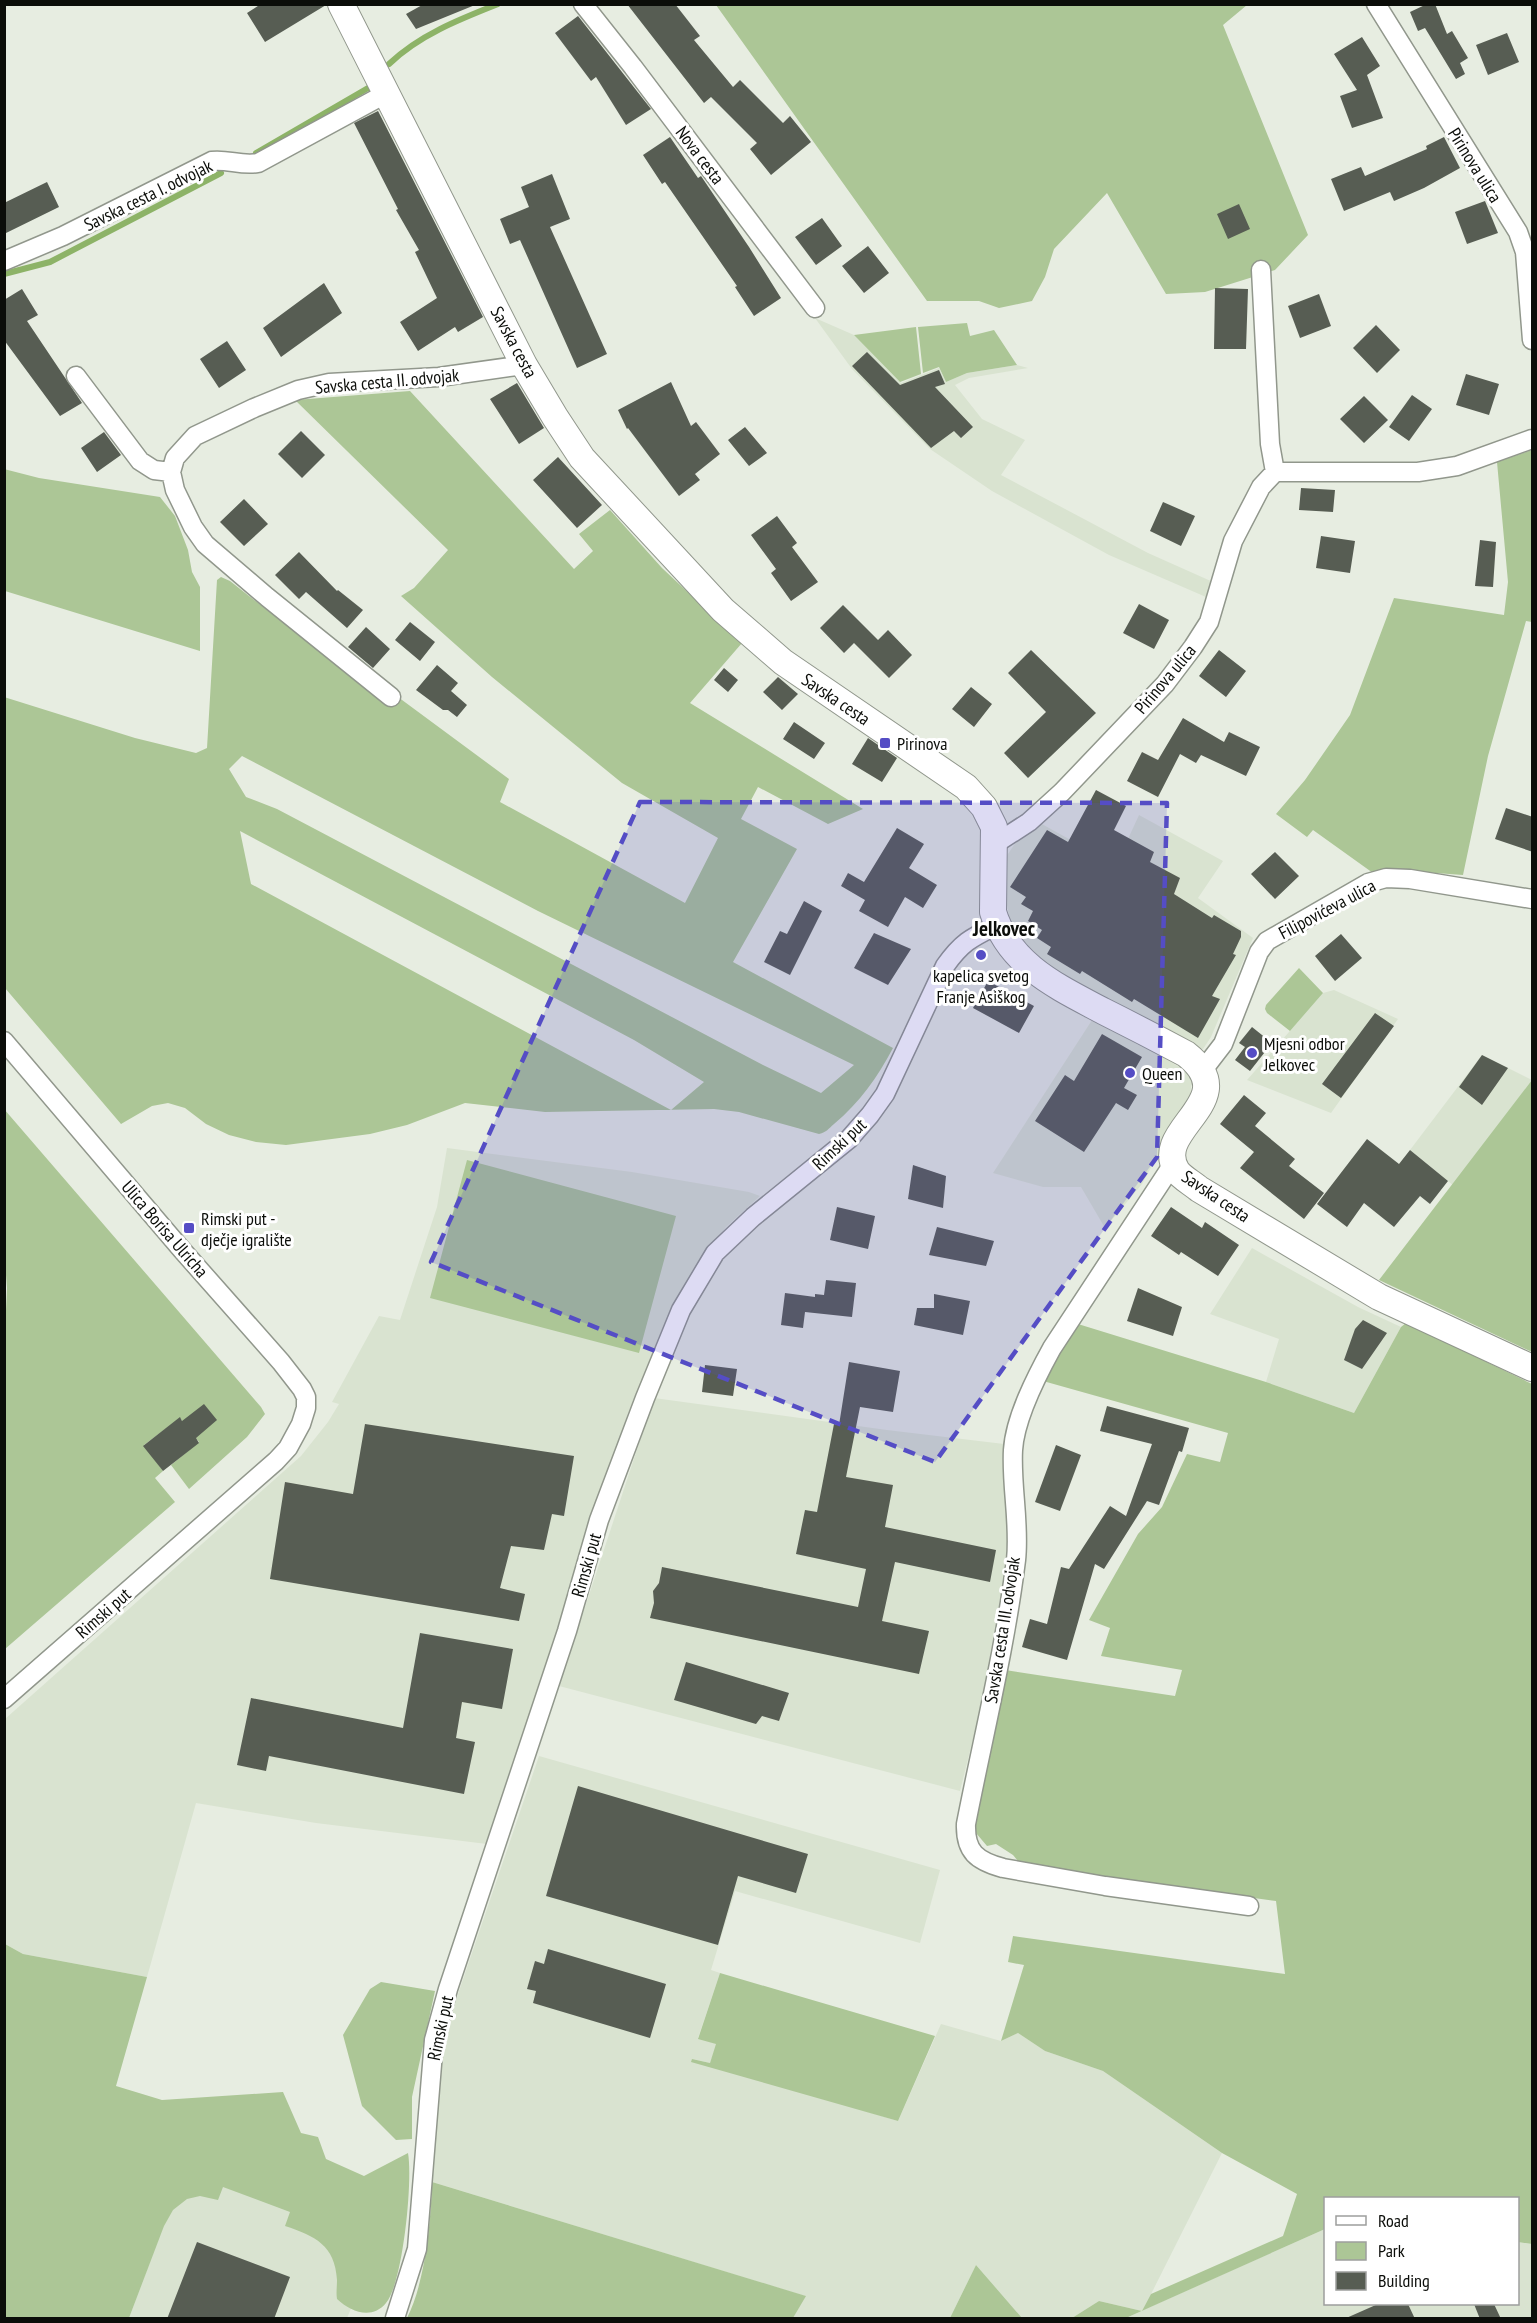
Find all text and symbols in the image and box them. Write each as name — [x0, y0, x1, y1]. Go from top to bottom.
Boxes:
street label: Nova cesta — [671, 121, 729, 189]
street label: Pirinova ulica — [1443, 123, 1507, 207]
street label: Savska cesta I. odvojak — [80, 154, 216, 236]
street label: Savska cesta — [486, 302, 542, 382]
street label: Savska cesta II. odvojak — [314, 363, 460, 399]
street label: Pirinova ulica — [1129, 639, 1201, 719]
street label: Savska cesta — [797, 668, 875, 730]
place label: Pirinova — [897, 732, 948, 755]
marker: Pirinova — [878, 736, 892, 750]
street label: Filipovićeva ulica — [1275, 874, 1379, 944]
district label: Jelkovec — [972, 915, 1036, 942]
marker: kapelica svetog Franje Asiškog — [974, 948, 988, 962]
place label: kapelica svetog Franje Asiškog — [933, 964, 1029, 1008]
place label: Mjesni odbor Jelkovec — [1263, 1032, 1345, 1076]
marker: Mjesni odbor Jelkovec — [1245, 1046, 1259, 1060]
place label: Queen — [1142, 1062, 1182, 1085]
marker: Queen — [1123, 1066, 1137, 1080]
street label: Rimski put — [807, 1113, 871, 1175]
street label: Savska cesta — [1177, 1165, 1255, 1227]
street label: Ulica Borisa Ulricha — [117, 1176, 213, 1282]
place label: Rimski put - dječje igralište — [201, 1207, 292, 1251]
marker: Rimski put - dječje igralište — [182, 1221, 196, 1235]
street label: Rimski put — [566, 1530, 606, 1600]
street label: Savska cesta III. odvojak — [979, 1555, 1025, 1705]
street label: Rimski put — [71, 1583, 135, 1643]
street label: Rimski put — [422, 1993, 458, 2063]
legend — [1324, 2197, 1519, 2305]
text: Road — [1378, 2209, 1409, 2232]
text: Park — [1378, 2239, 1405, 2262]
text: Building — [1378, 2269, 1430, 2292]

